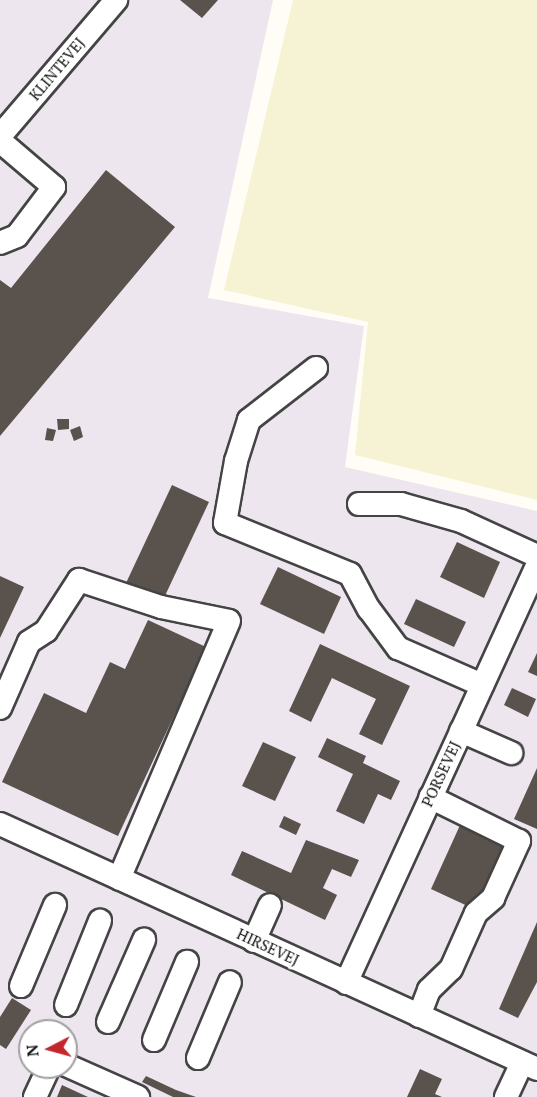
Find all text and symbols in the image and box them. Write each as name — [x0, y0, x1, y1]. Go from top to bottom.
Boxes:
street label: KLINTEVEJ — [26, 34, 88, 104]
street label: PORSEVEJ — [418, 738, 464, 810]
street label: HIRSEVEJ — [234, 925, 302, 969]
north arrow — [18, 1019, 78, 1079]
text: N — [21, 1043, 44, 1058]

